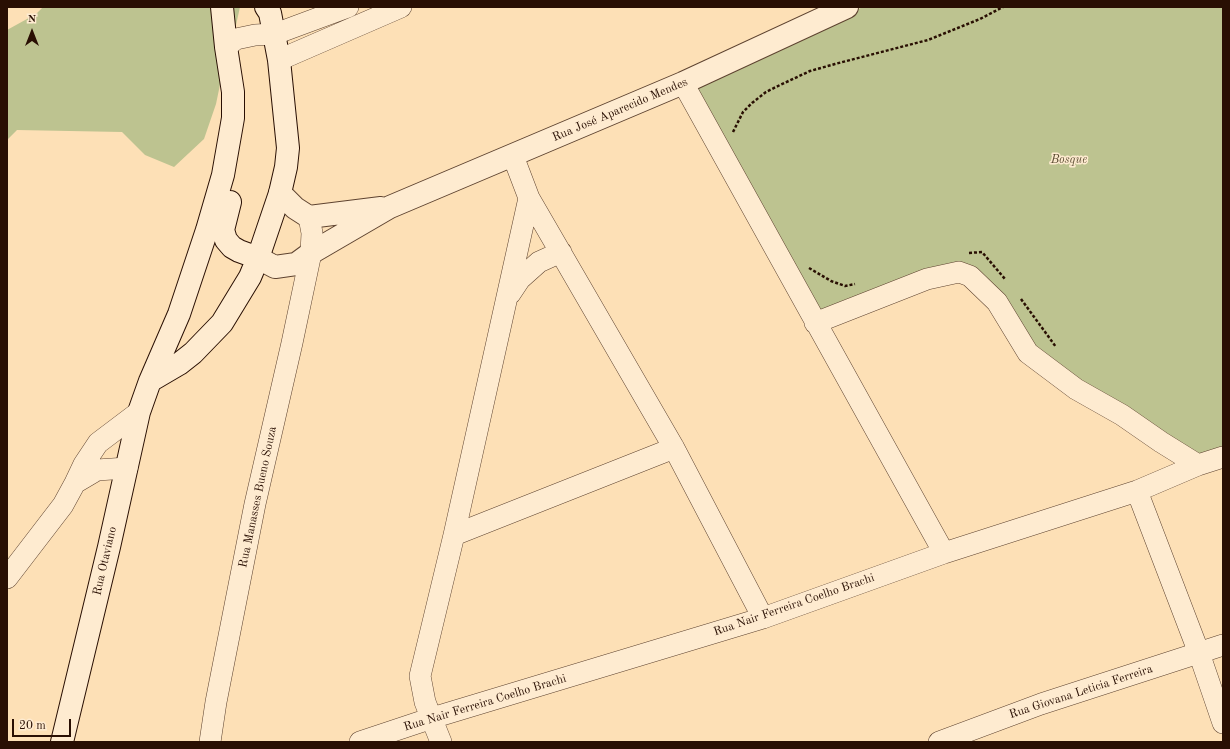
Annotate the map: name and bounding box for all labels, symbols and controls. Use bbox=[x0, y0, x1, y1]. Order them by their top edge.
north arrow bbox=[12, 12, 52, 52]
text: N bbox=[28, 14, 36, 25]
street label: Rua José Aparecido Mendes bbox=[550, 75, 690, 145]
park label: Bosque bbox=[1051, 153, 1087, 167]
street label: Rua Manasses Bueno Souza bbox=[236, 425, 280, 569]
street label: Rua Otaviano bbox=[90, 525, 120, 597]
street label: Rua Nair Ferreira Coelho Brachi bbox=[712, 571, 876, 639]
street label: Rua Giovana Leticia Ferreira bbox=[1007, 662, 1155, 722]
street label: Rua Nair Ferreira Coelho Brachi bbox=[402, 671, 568, 735]
scale bar bbox=[14, 711, 73, 737]
text: 20 m bbox=[19, 720, 46, 732]

